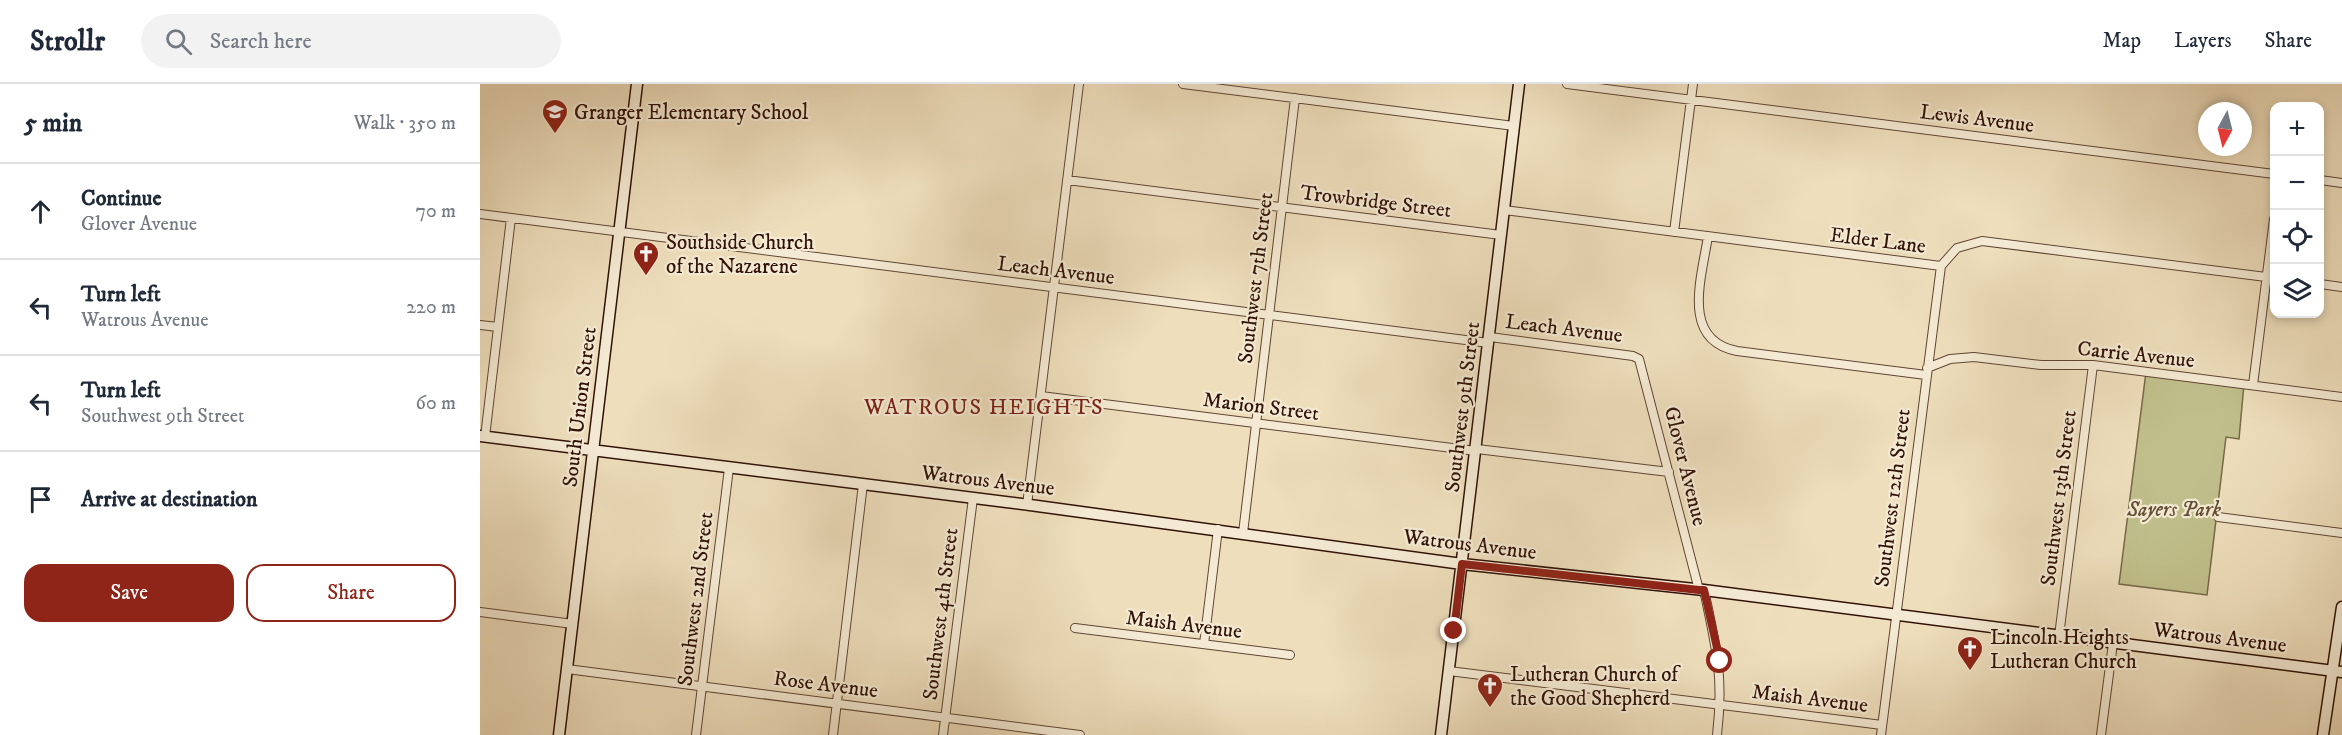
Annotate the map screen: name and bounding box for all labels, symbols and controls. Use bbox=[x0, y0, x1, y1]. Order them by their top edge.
search box bbox=[141, 14, 561, 68]
text: Strollr bbox=[30, 24, 105, 59]
icon: search bbox=[162, 25, 195, 58]
text: Search here bbox=[210, 28, 312, 55]
text: Map bbox=[2102, 28, 2141, 54]
text: Layers bbox=[2174, 28, 2232, 54]
text: Share bbox=[2265, 28, 2312, 54]
school or university icon: Granger Elementary School bbox=[540, 97, 570, 135]
street label: Lewis Avenue bbox=[1918, 99, 2036, 139]
place label: Granger Elementary School bbox=[574, 100, 809, 126]
north arrow bbox=[2198, 102, 2252, 156]
map controls bbox=[2270, 102, 2324, 318]
button: + bbox=[2270, 102, 2324, 156]
text: 5 min bbox=[24, 107, 82, 140]
text: Walk · 350 m bbox=[354, 111, 456, 136]
button: − bbox=[2270, 156, 2324, 210]
street label: Trowbridge Street bbox=[1299, 180, 1453, 224]
text: Continue bbox=[81, 185, 162, 212]
street label: Southwest 7th Street bbox=[1233, 191, 1279, 365]
icon: ahead bbox=[24, 195, 57, 228]
text: 70 m bbox=[415, 199, 456, 224]
button: locate bbox=[2270, 210, 2324, 264]
text: Glover Avenue bbox=[81, 212, 197, 237]
street label: Elder Lane bbox=[1828, 222, 1928, 260]
place label: Southside Church of the Nazarene bbox=[666, 230, 814, 280]
church icon: Southside Church of the Nazarene bbox=[631, 239, 661, 277]
street label: Leach Avenue bbox=[996, 251, 1116, 291]
button: layers bbox=[2270, 264, 2324, 318]
text: Turn left bbox=[81, 281, 161, 308]
icon: left bbox=[24, 291, 57, 324]
text: 220 m bbox=[406, 295, 456, 320]
text: Watrous Avenue bbox=[81, 308, 209, 333]
street label: Leach Avenue bbox=[1504, 309, 1624, 349]
street label: Southwest 9th Street bbox=[1440, 320, 1486, 494]
street label: South Union Street bbox=[557, 325, 603, 489]
street label: Carrie Avenue bbox=[2076, 336, 2196, 374]
text: Turn left bbox=[81, 377, 161, 404]
icon: left bbox=[24, 387, 57, 420]
street label: Marion Street bbox=[1201, 387, 1321, 427]
text: 60 m bbox=[416, 391, 456, 416]
district label: WATROUS HEIGHTS bbox=[863, 394, 1104, 421]
text: Southwest 9th Street bbox=[81, 404, 245, 429]
street label: Glover Avenue bbox=[1658, 404, 1712, 529]
street label: Southwest 12th Street bbox=[1869, 407, 1917, 589]
street label: Southwest 13th Street bbox=[2035, 409, 2083, 587]
street label: Watrous Avenue bbox=[919, 460, 1056, 502]
icon: arrive bbox=[24, 483, 57, 516]
text: Arrive at destination bbox=[81, 486, 258, 513]
park label: Sayers Park bbox=[2126, 497, 2221, 523]
street label: Southwest 2nd Street bbox=[672, 510, 720, 688]
street label: Watrous Avenue bbox=[1401, 524, 1538, 566]
street label: Southwest 4th Street bbox=[918, 526, 964, 702]
button: Save bbox=[24, 564, 234, 622]
button: Share bbox=[246, 564, 456, 622]
street label: Maish Avenue bbox=[1124, 605, 1244, 645]
route end bbox=[1440, 617, 1466, 643]
street label: Watrous Avenue bbox=[2151, 617, 2288, 659]
place label: Lincoln Heights Lutheran Church bbox=[1990, 625, 2137, 675]
church icon: Lincoln Heights Lutheran Church bbox=[1955, 634, 1985, 672]
route start bbox=[1706, 647, 1732, 673]
place label: Lutheran Church of the Good Shepherd bbox=[1510, 662, 1681, 712]
street label: Rose Avenue bbox=[772, 666, 880, 704]
church icon: Lutheran Church of the Good Shepherd bbox=[1475, 671, 1505, 709]
street label: Maish Avenue bbox=[1750, 679, 1870, 719]

